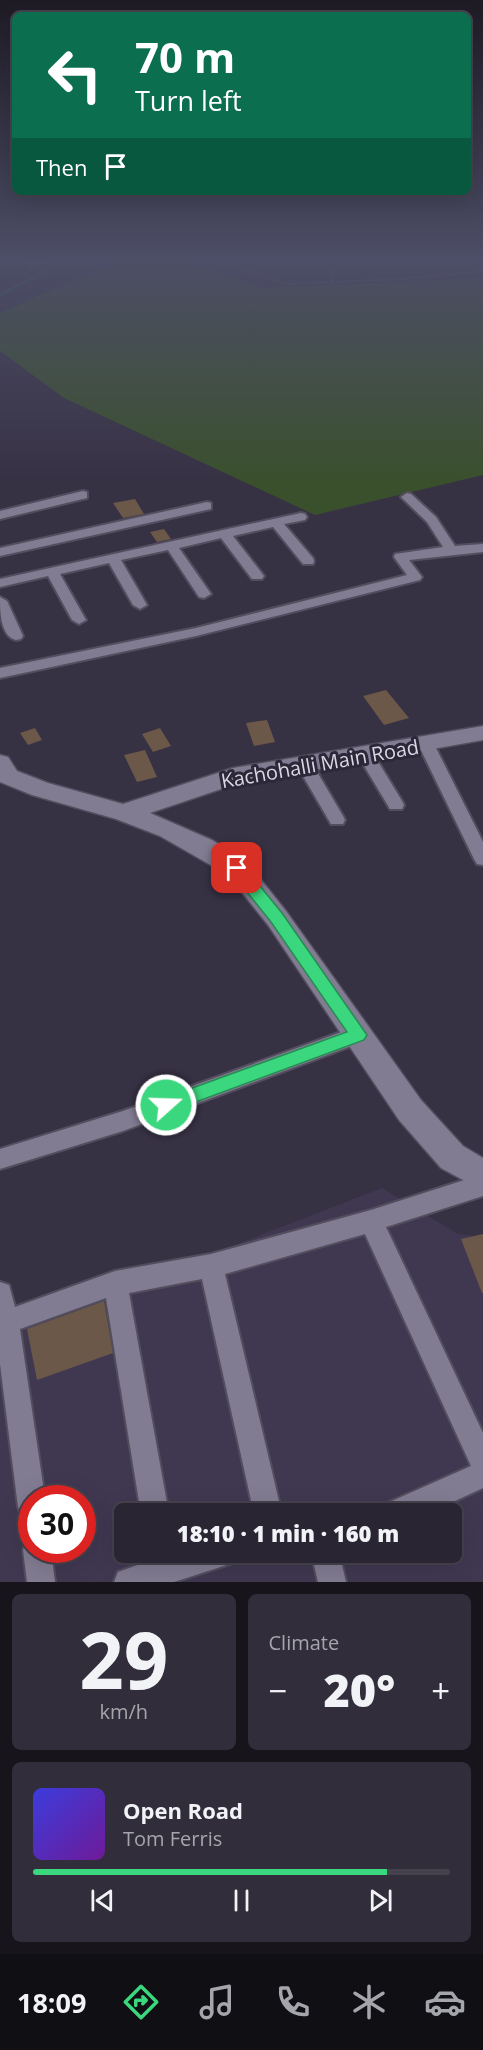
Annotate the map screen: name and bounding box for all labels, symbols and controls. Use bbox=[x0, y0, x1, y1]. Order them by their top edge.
text: 70 m bbox=[135, 28, 235, 85]
icon: left bbox=[36, 36, 114, 114]
text: Turn left bbox=[135, 82, 242, 119]
icon: arrive bbox=[99, 150, 132, 183]
text: Then bbox=[36, 152, 87, 182]
street label: Kachohalli Main Road bbox=[219, 733, 421, 794]
pin bbox=[211, 842, 262, 893]
icon: arrive bbox=[220, 851, 253, 884]
position arrow bbox=[134, 1073, 198, 1137]
speed limit sign: 30 bbox=[18, 1485, 96, 1563]
text: 18:10 · 1 min · 160 m bbox=[177, 1518, 399, 1548]
text: 29 bbox=[79, 1606, 168, 1712]
text: Climate bbox=[269, 1629, 339, 1656]
text: 20° bbox=[323, 1659, 395, 1720]
text: − bbox=[269, 1668, 287, 1713]
text: + bbox=[431, 1668, 450, 1713]
text: km/h bbox=[99, 1698, 148, 1725]
text: Open Road bbox=[123, 1795, 243, 1825]
text: Tom Ferris bbox=[123, 1825, 222, 1852]
icon: previous bbox=[86, 1884, 119, 1917]
icon: pause bbox=[225, 1884, 258, 1917]
icon: next bbox=[364, 1884, 397, 1917]
icon: directions bbox=[120, 1981, 162, 2023]
icon: music bbox=[196, 1981, 238, 2023]
icon: phone bbox=[272, 1981, 314, 2023]
icon: climate bbox=[348, 1981, 390, 2023]
icon: car bbox=[424, 1981, 466, 2023]
text: 18:09 bbox=[17, 1984, 86, 2021]

